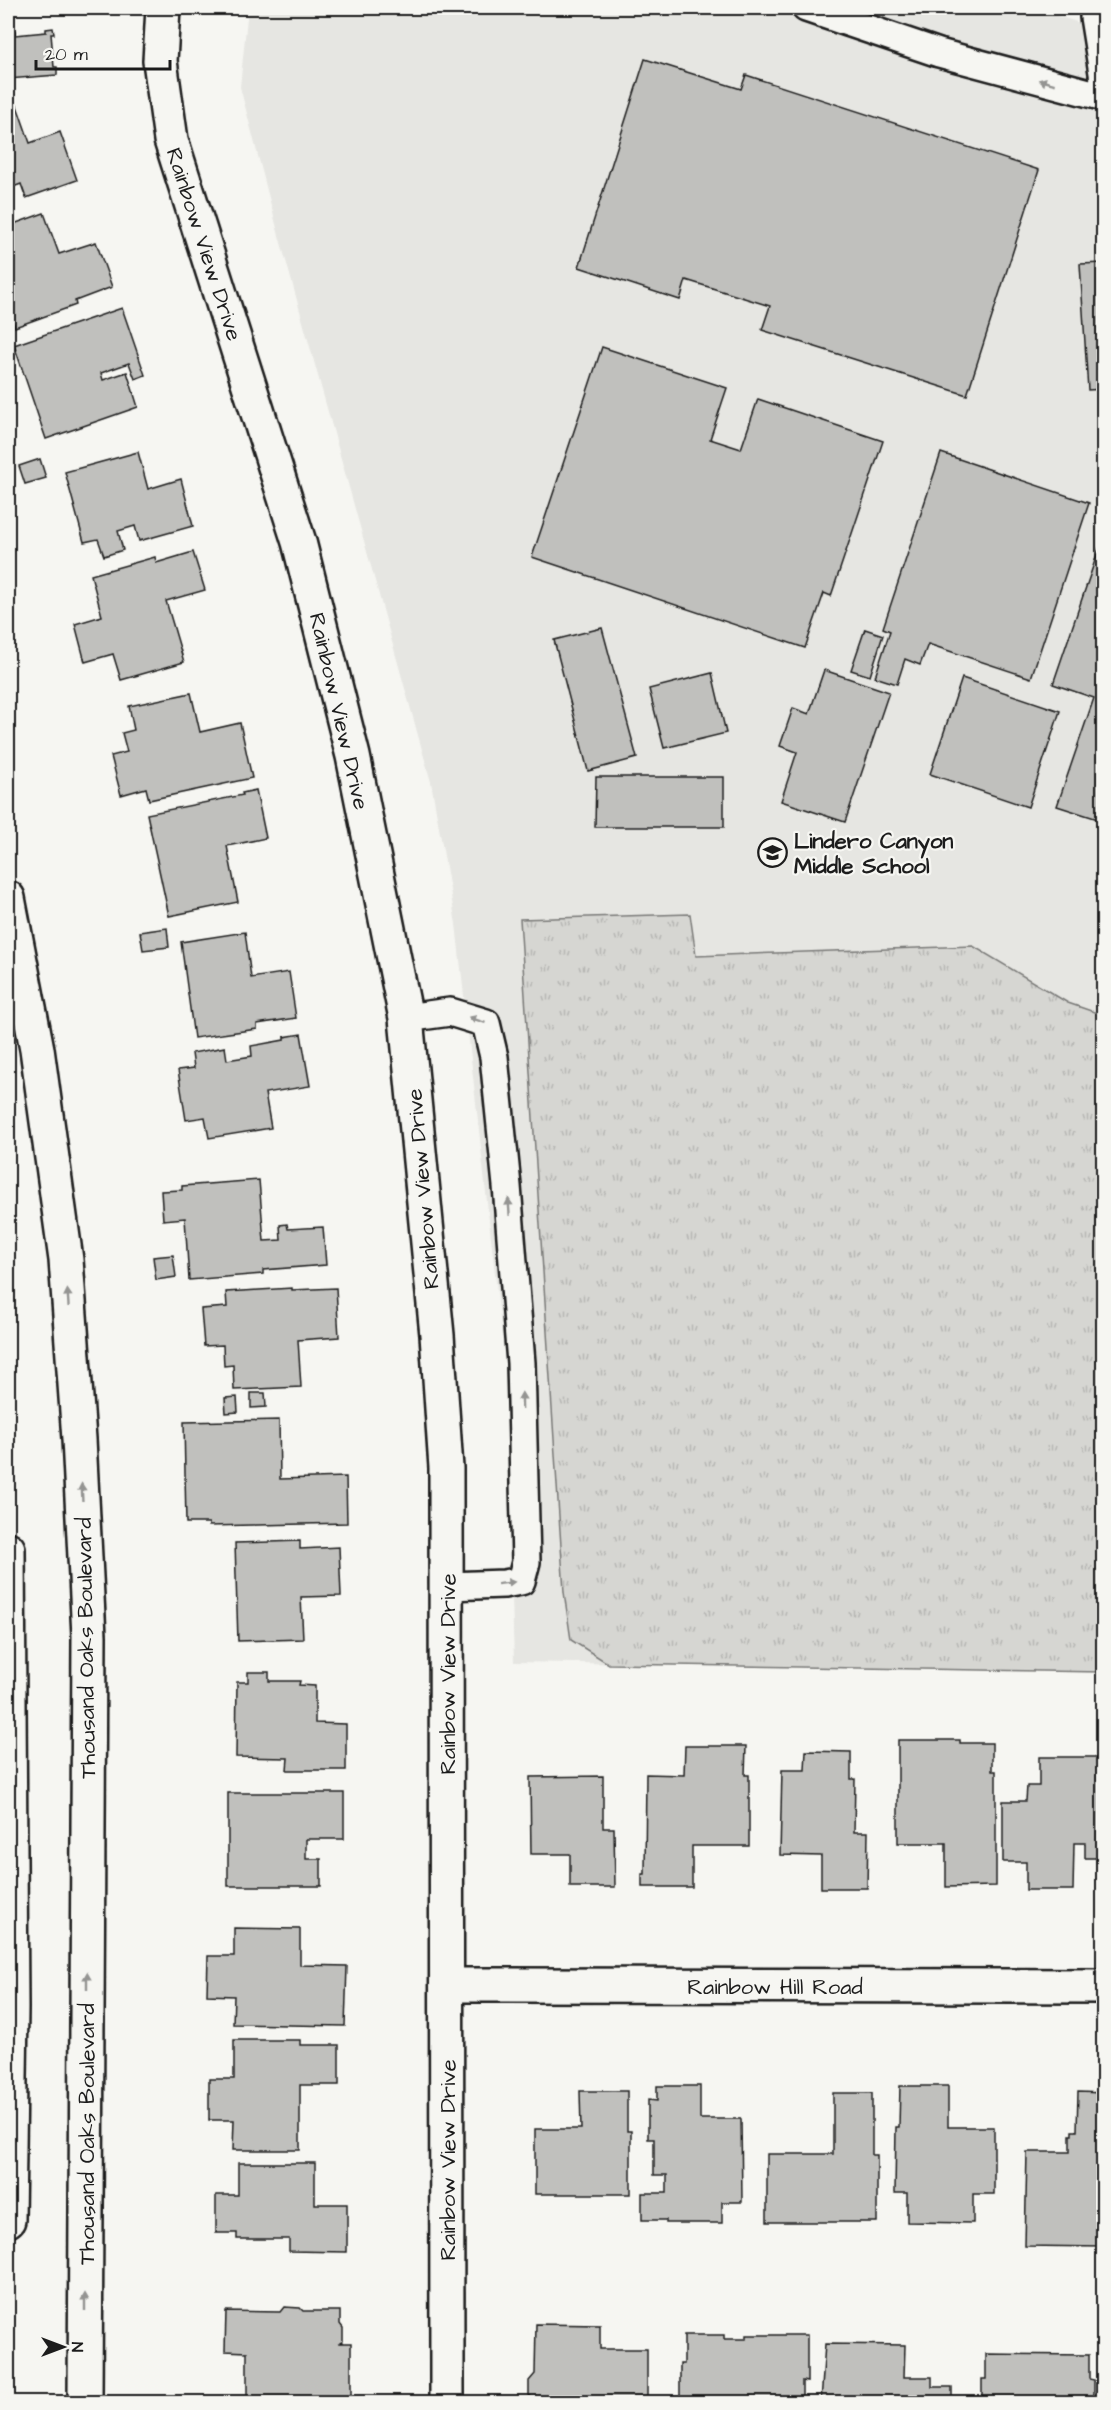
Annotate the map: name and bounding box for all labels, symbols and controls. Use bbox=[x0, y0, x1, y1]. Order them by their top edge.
scale bar bbox=[36, 33, 170, 71]
text: 20 m bbox=[45, 42, 88, 67]
one-way arrow bbox=[1038, 77, 1056, 86]
street label: Rainbow View Drive bbox=[158, 144, 249, 345]
street label: Rainbow View Drive bbox=[301, 610, 376, 813]
place label: Lindero Canyon Middle School bbox=[794, 826, 953, 882]
school or university icon: Lindero Canyon Middle School bbox=[757, 837, 789, 869]
one-way arrow bbox=[467, 1015, 485, 1025]
street label: Rainbow View Drive bbox=[399, 1087, 448, 1290]
one-way arrow bbox=[504, 1197, 513, 1216]
one-way arrow bbox=[64, 1288, 73, 1307]
one-way arrow bbox=[517, 1392, 526, 1411]
one-way arrow bbox=[77, 1483, 86, 1502]
street label: Thousand Oaks Boulevard bbox=[69, 1517, 104, 1779]
street label: Rainbow View Drive bbox=[433, 1573, 464, 1775]
one-way arrow bbox=[497, 1578, 516, 1587]
one-way arrow bbox=[82, 1972, 92, 1991]
street label: Rainbow Hill Road bbox=[687, 1972, 863, 2003]
street label: Thousand Oaks Boulevard bbox=[72, 2003, 103, 2265]
street label: Rainbow View Drive bbox=[433, 2059, 464, 2261]
one-way arrow bbox=[80, 2293, 90, 2312]
north arrow bbox=[33, 2317, 93, 2377]
text: N bbox=[66, 2342, 88, 2352]

